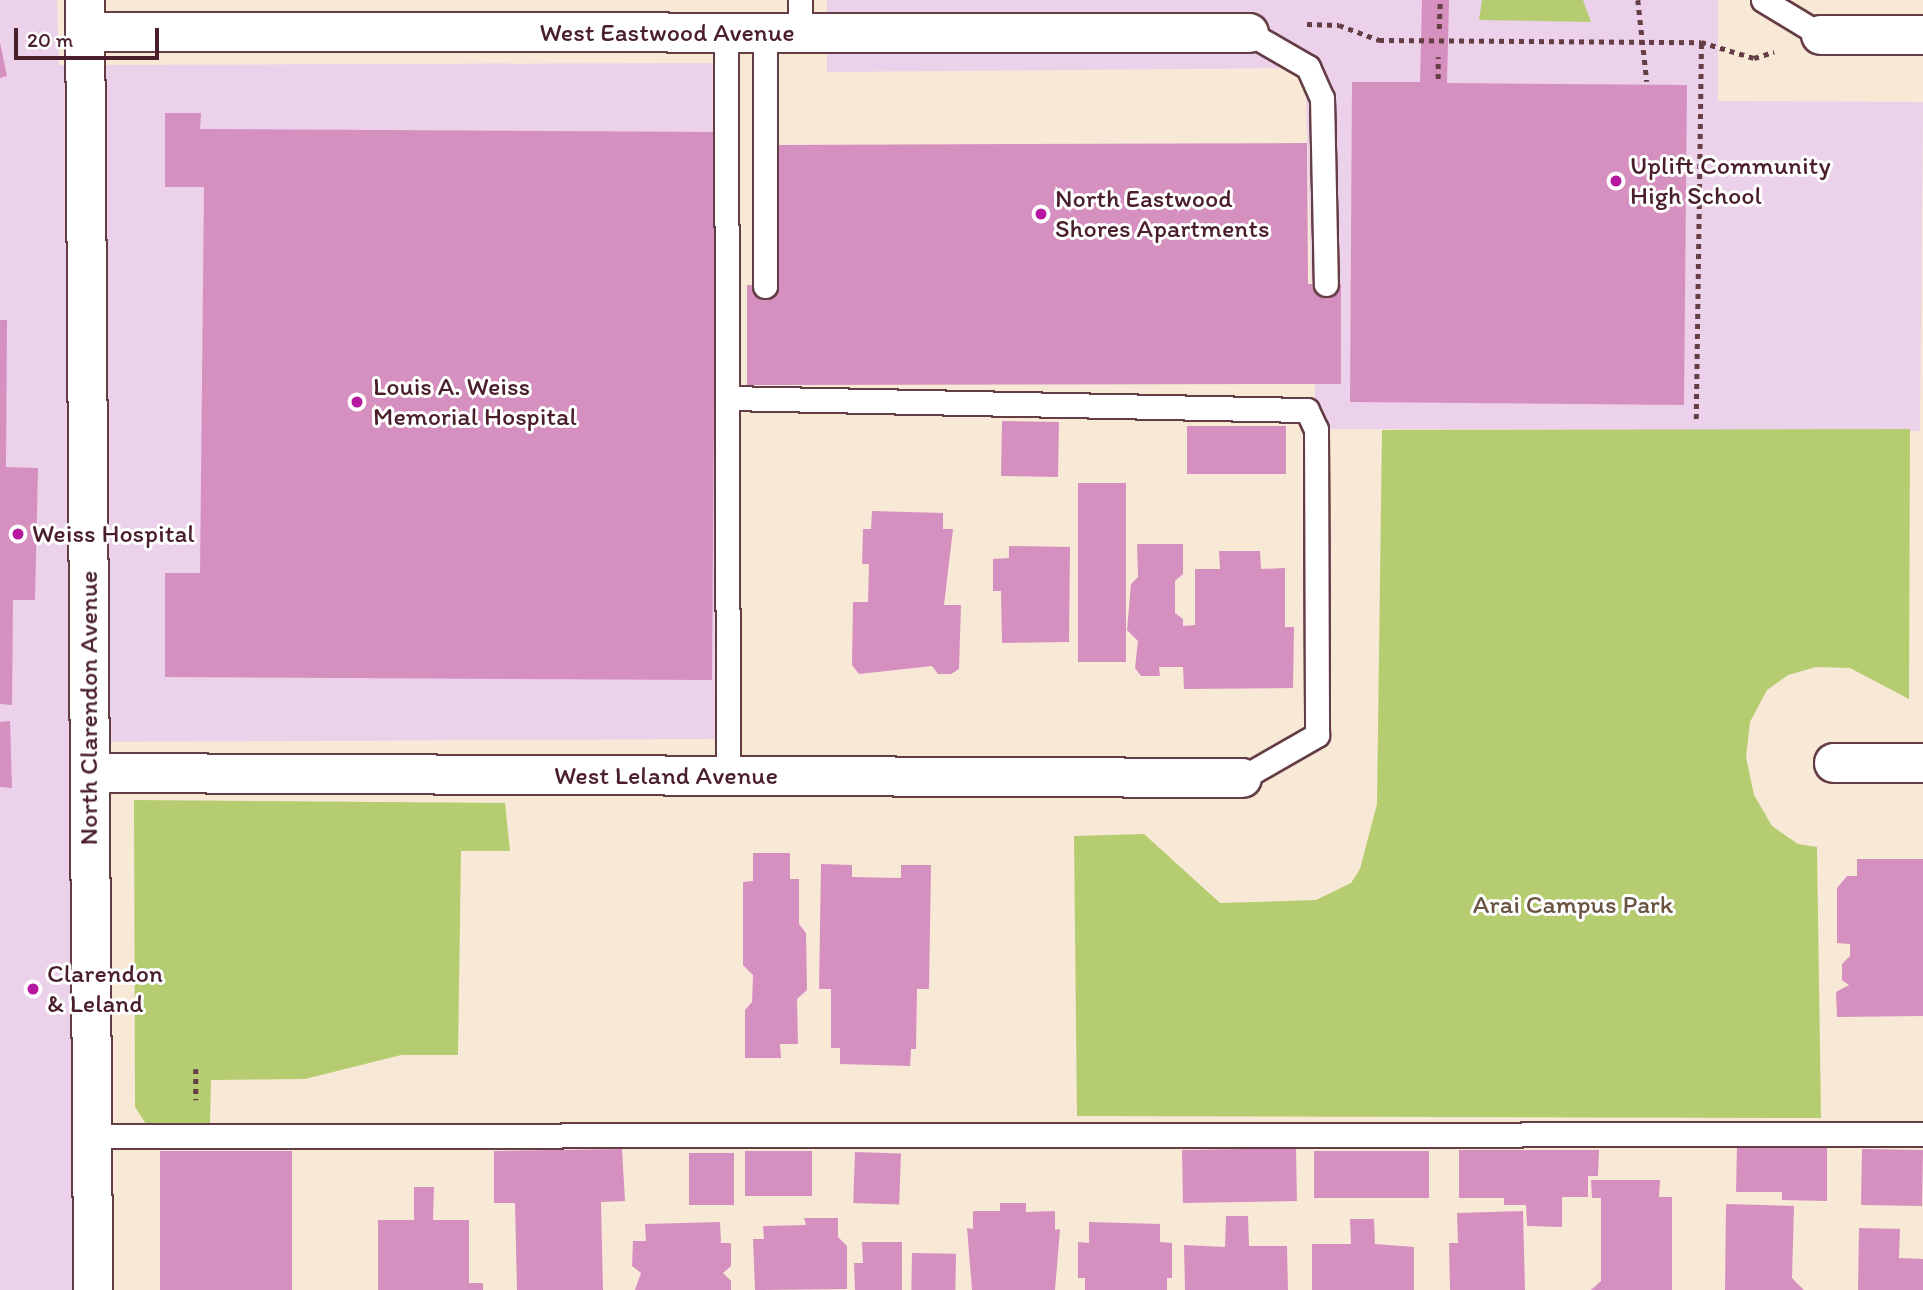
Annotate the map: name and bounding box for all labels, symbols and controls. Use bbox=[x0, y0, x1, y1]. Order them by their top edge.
scale bar bbox=[18, 14, 163, 58]
street label: West Eastwood Avenue bbox=[539, 17, 795, 49]
text: 20 m bbox=[27, 27, 73, 52]
place label: Uplift Community High School bbox=[1630, 150, 1830, 212]
marker: Uplift Community High School bbox=[1608, 173, 1624, 189]
place label: North Eastwood Shores Apartments bbox=[1055, 183, 1270, 244]
marker: North Eastwood Shores Apartments bbox=[1033, 206, 1049, 222]
place label: Louis A. Weiss Memorial Hospital bbox=[373, 371, 577, 432]
marker: Louis A. Weiss Memorial Hospital bbox=[347, 392, 367, 412]
place label: Weiss Hospital bbox=[32, 518, 194, 550]
marker: Weiss Hospital bbox=[10, 526, 26, 542]
street label: North Clarendon Avenue bbox=[73, 571, 105, 845]
street label: West Leland Avenue bbox=[555, 760, 777, 792]
park label: Arai Campus Park bbox=[1473, 889, 1673, 921]
place label: Clarendon & Leland bbox=[47, 958, 163, 1020]
marker: Clarendon & Leland bbox=[25, 981, 41, 997]

